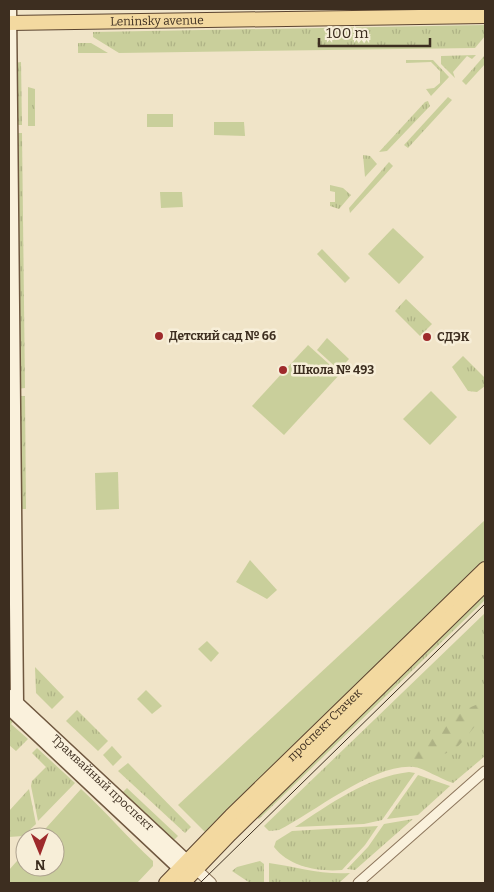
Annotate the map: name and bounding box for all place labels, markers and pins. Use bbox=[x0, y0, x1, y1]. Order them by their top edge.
place label: Детский сад № 66 bbox=[169, 329, 276, 343]
marker: Детский сад № 66 bbox=[153, 330, 165, 342]
place label: СДЭК bbox=[437, 330, 470, 344]
marker: СДЭК bbox=[421, 331, 433, 343]
place label: Школа № 493 bbox=[293, 363, 374, 377]
marker: Школа № 493 bbox=[277, 364, 289, 376]

